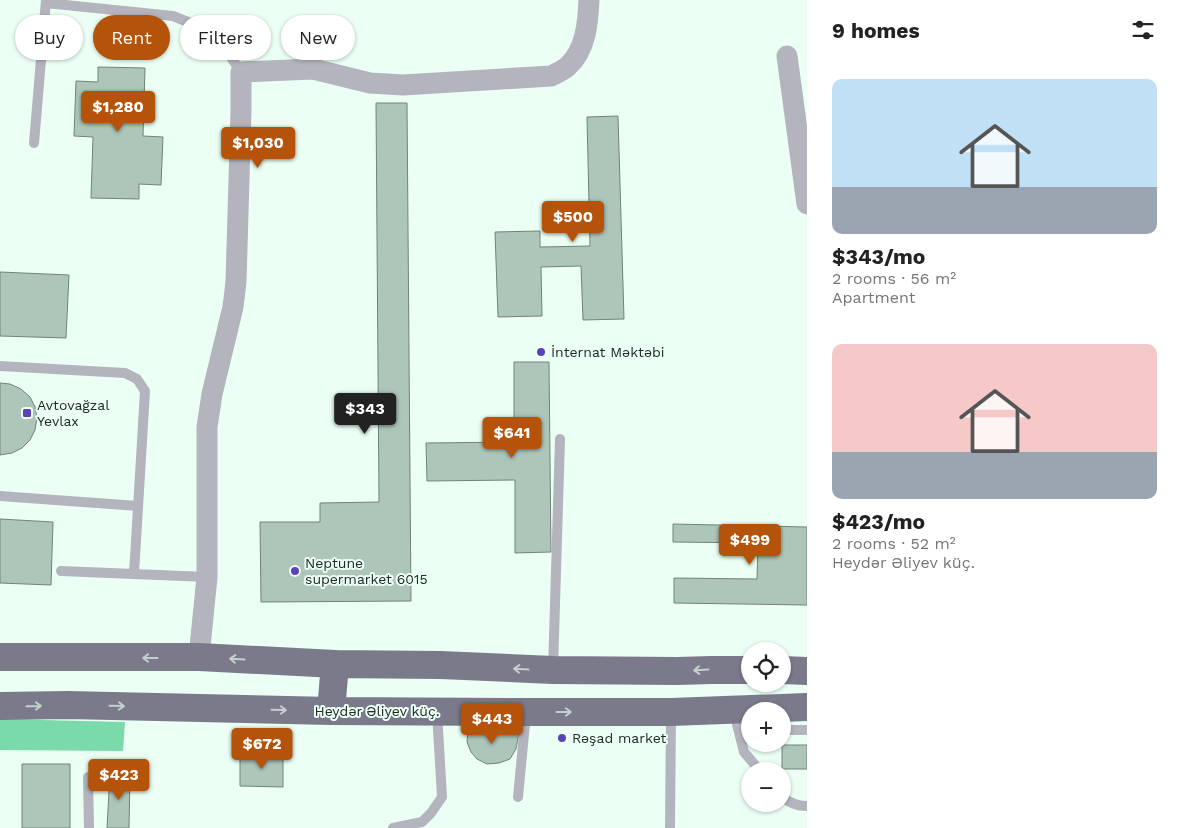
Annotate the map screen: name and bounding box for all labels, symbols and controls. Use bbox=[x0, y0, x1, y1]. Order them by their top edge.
chip: Buy bbox=[15, 15, 83, 60]
chip: Rent bbox=[93, 15, 170, 60]
chip: Filters bbox=[180, 15, 271, 60]
chip: New bbox=[281, 15, 355, 60]
icon: filters bbox=[1129, 16, 1157, 44]
text: 9 homes bbox=[832, 18, 920, 43]
pin: $1,280 bbox=[77, 90, 159, 133]
text: $1,280 bbox=[92, 97, 144, 116]
icon: home bbox=[950, 111, 1040, 201]
pin: $1,030 bbox=[217, 126, 299, 169]
text: $1,030 bbox=[232, 133, 284, 152]
pin: $500 bbox=[543, 200, 603, 243]
text: $500 bbox=[553, 207, 593, 226]
text: $343/mo bbox=[832, 244, 925, 269]
text: 2 rooms · 56 m² bbox=[832, 269, 956, 288]
text: Apartment bbox=[832, 288, 915, 307]
place label: İnternat Məktəbi bbox=[551, 344, 665, 360]
marker: İnternat Məktəbi bbox=[535, 346, 547, 358]
icon: home bbox=[950, 376, 1040, 466]
pin: $343 bbox=[335, 392, 395, 435]
place label: Avtovağzal Yevlax bbox=[37, 397, 110, 429]
text: $343 bbox=[345, 399, 385, 418]
marker: Avtovağzal Yevlax bbox=[21, 407, 33, 419]
pin: $641 bbox=[482, 416, 542, 459]
text: $641 bbox=[494, 423, 530, 442]
text: $423/mo bbox=[832, 509, 925, 534]
pin: $499 bbox=[720, 524, 780, 566]
text: $499 bbox=[730, 530, 770, 549]
text: 2 rooms · 52 m² bbox=[832, 534, 956, 553]
text: Heydər Əliyev küç. bbox=[832, 553, 975, 572]
place label: Neptune supermarket 6015 bbox=[305, 555, 428, 587]
marker: Neptune supermarket 6015 bbox=[289, 565, 301, 577]
map controls bbox=[741, 642, 791, 812]
button: locate bbox=[741, 642, 791, 692]
one-way arrow bbox=[142, 653, 158, 662]
one-way arrow bbox=[229, 655, 245, 664]
one-way arrow bbox=[514, 664, 530, 673]
one-way arrow bbox=[694, 666, 710, 675]
one-way arrow bbox=[26, 701, 42, 711]
one-way arrow bbox=[108, 701, 124, 711]
pin: $443 bbox=[462, 702, 522, 745]
button: + bbox=[741, 702, 791, 752]
street label: Heydər Əliyev küç. bbox=[314, 703, 440, 719]
one-way arrow bbox=[270, 705, 287, 715]
one-way arrow bbox=[556, 707, 572, 717]
text: $443 bbox=[472, 709, 512, 728]
pin: $672 bbox=[232, 728, 292, 770]
place label: Rəşad market bbox=[572, 730, 667, 746]
marker: Rəşad market bbox=[556, 732, 568, 744]
text: $672 bbox=[242, 734, 282, 753]
pin: $423 bbox=[89, 758, 149, 801]
button: − bbox=[741, 762, 791, 812]
text: $423 bbox=[99, 765, 139, 784]

